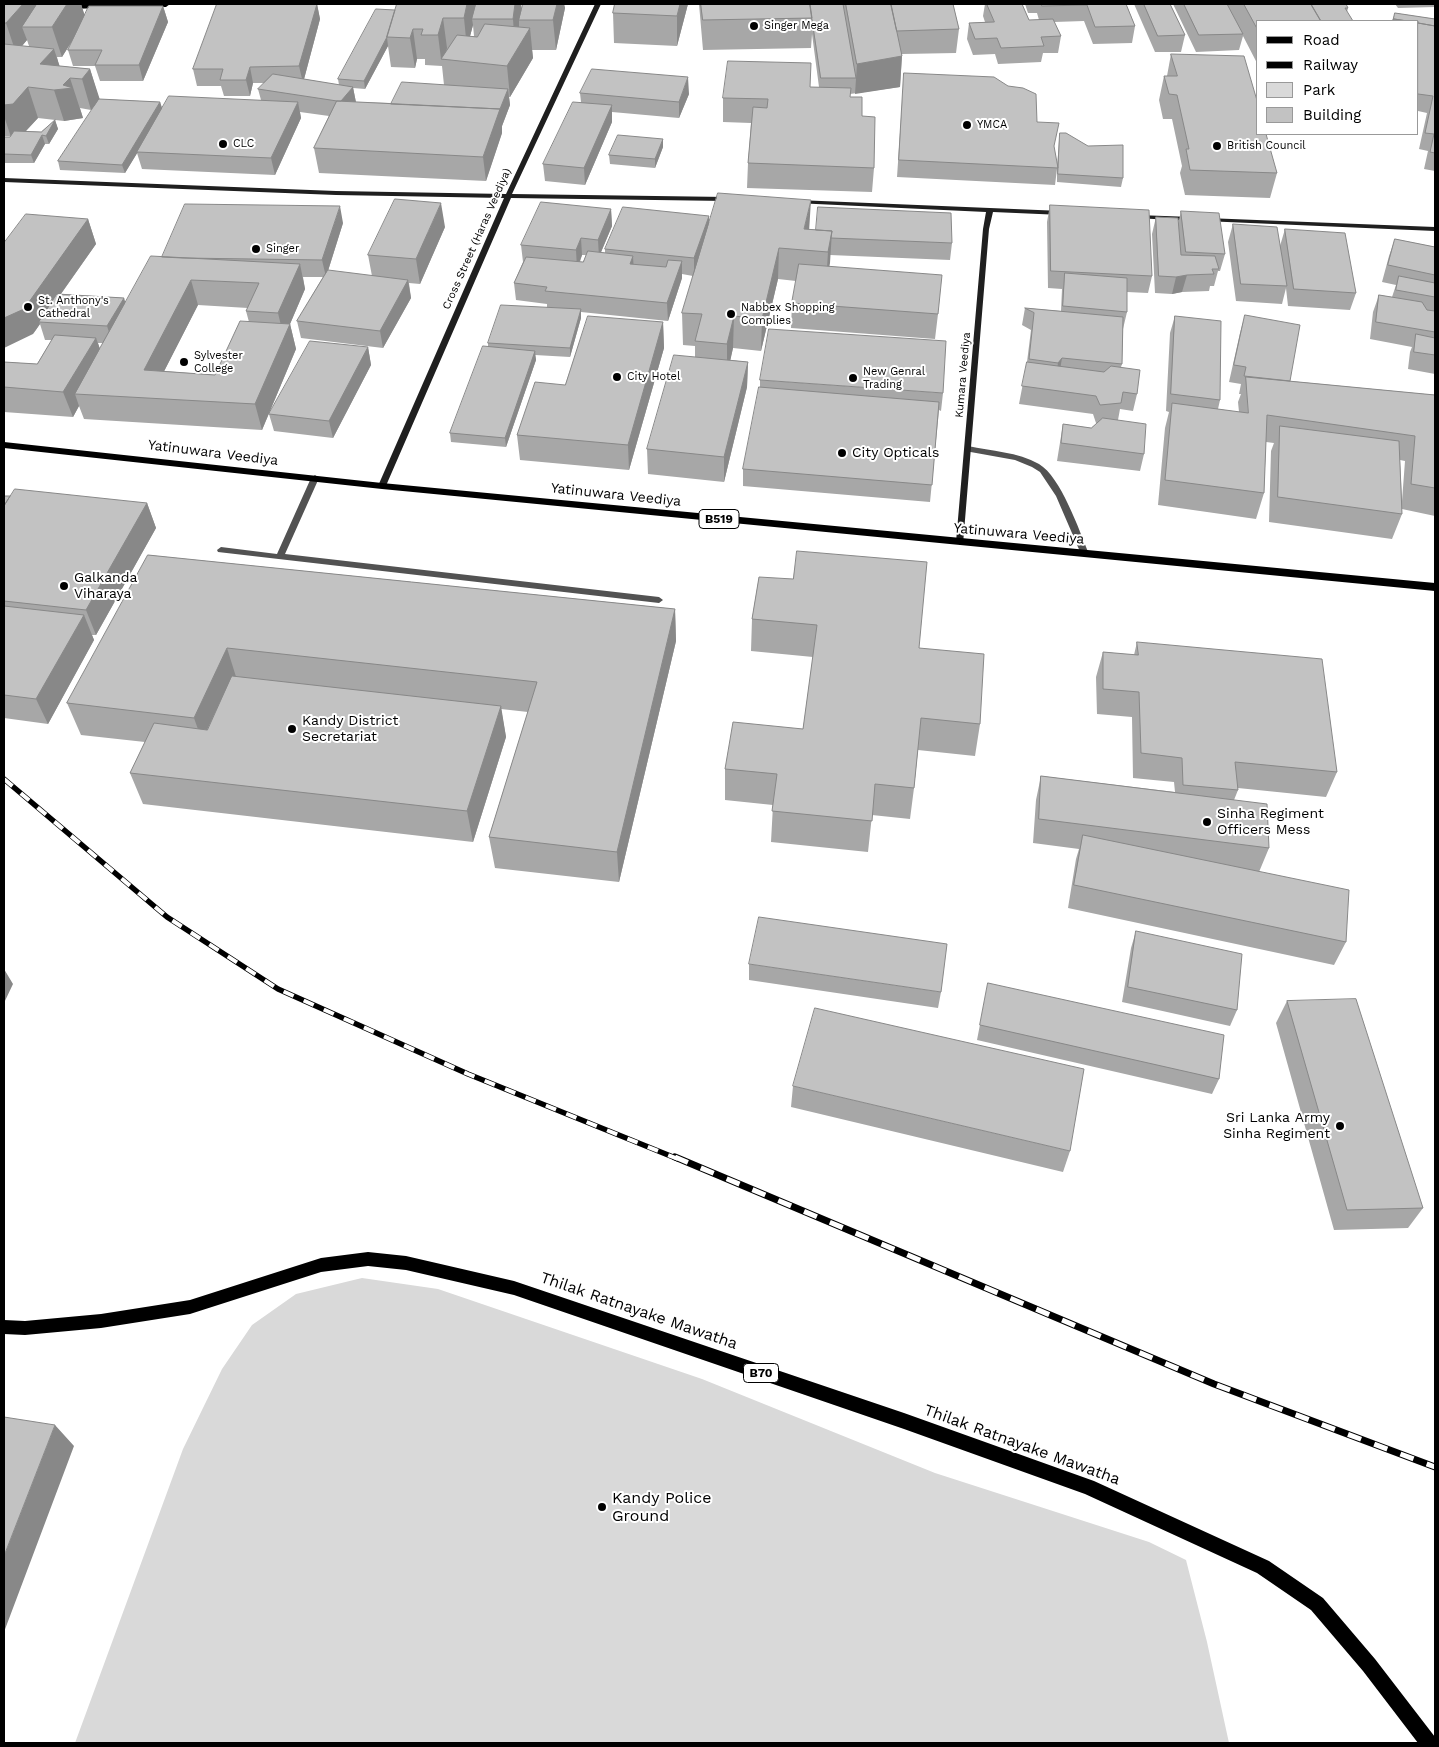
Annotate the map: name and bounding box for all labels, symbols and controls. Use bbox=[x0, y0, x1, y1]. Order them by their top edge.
place label: Singer Mega bbox=[764, 19, 829, 33]
marker: Singer Mega bbox=[748, 20, 760, 32]
legend bbox=[1256, 20, 1419, 135]
text: Road bbox=[1303, 31, 1340, 49]
text: Railway bbox=[1303, 56, 1358, 74]
text: Park bbox=[1303, 81, 1335, 99]
text: Building bbox=[1303, 106, 1361, 124]
place label: YMCA bbox=[977, 118, 1007, 132]
marker: YMCA bbox=[961, 119, 973, 131]
place label: CLC bbox=[233, 137, 254, 151]
marker: CLC bbox=[217, 138, 229, 150]
place label: British Council bbox=[1227, 139, 1306, 153]
marker: British Council bbox=[1211, 140, 1223, 152]
street label: Cross Street (Haras Veediya) bbox=[440, 166, 514, 312]
place label: Singer bbox=[266, 242, 299, 256]
marker: Singer bbox=[250, 243, 262, 255]
place label: St. Anthony's Cathedral bbox=[38, 294, 109, 320]
marker: St. Anthony's Cathedral bbox=[22, 301, 34, 313]
place label: Nabbex Shopping Complies bbox=[741, 301, 835, 327]
marker: Nabbex Shopping Complies bbox=[725, 308, 737, 320]
street label: Kumara Veediya bbox=[953, 332, 973, 418]
place label: Sylvester College bbox=[194, 349, 243, 375]
marker: Sylvester College bbox=[178, 356, 190, 368]
place label: New Genral Trading bbox=[863, 365, 925, 391]
place label: City Hotel bbox=[627, 370, 680, 384]
marker: City Hotel bbox=[611, 371, 623, 383]
marker: New Genral Trading bbox=[847, 372, 859, 384]
street label: Yatinuwara Veediya bbox=[147, 437, 279, 469]
place label: City Opticals bbox=[852, 445, 939, 461]
marker: City Opticals bbox=[836, 447, 848, 459]
street label: Yatinuwara Veediya bbox=[550, 480, 682, 510]
road number: B519 bbox=[699, 509, 739, 528]
street label: Yatinuwara Veediya bbox=[953, 520, 1085, 548]
place label: Galkanda Viharaya bbox=[74, 570, 137, 602]
marker: Galkanda Viharaya bbox=[58, 580, 70, 592]
place label: Kandy District Secretariat bbox=[302, 713, 398, 746]
marker: Kandy District Secretariat bbox=[286, 723, 298, 735]
place label: Sinha Regiment Officers Mess bbox=[1217, 806, 1324, 839]
marker: Sinha Regiment Officers Mess bbox=[1201, 816, 1213, 828]
place label: Sri Lanka Army Sinha Regiment bbox=[1223, 1110, 1330, 1142]
marker: Sri Lanka Army Sinha Regiment bbox=[1334, 1120, 1346, 1132]
street label: Thilak Ratnayake Mawatha bbox=[538, 1268, 740, 1354]
road number: B70 bbox=[744, 1364, 778, 1382]
street label: Thilak Ratnayake Mawatha bbox=[921, 1401, 1123, 1489]
place label: Kandy Police Ground bbox=[612, 1488, 712, 1526]
marker: Kandy Police Ground bbox=[596, 1501, 608, 1513]

